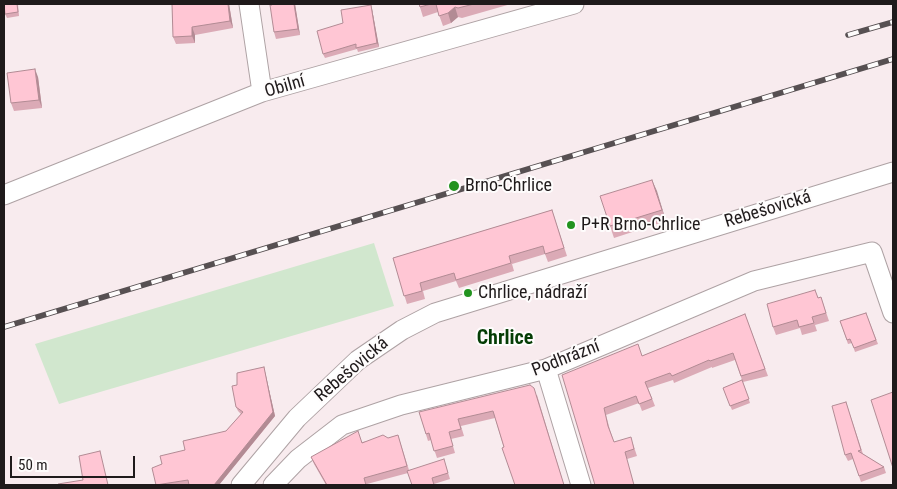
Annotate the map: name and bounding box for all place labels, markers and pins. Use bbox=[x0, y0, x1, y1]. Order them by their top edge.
place label: Brno-Chrlice bbox=[465, 175, 552, 197]
marker: Brno-Chrlice bbox=[447, 179, 461, 193]
place label: P+R Brno-Chrlice bbox=[581, 214, 701, 236]
marker: P+R Brno-Chrlice bbox=[565, 219, 577, 231]
place label: Chrlice, nádraží bbox=[478, 282, 587, 304]
marker: Chrlice, nádraží bbox=[462, 287, 474, 299]

